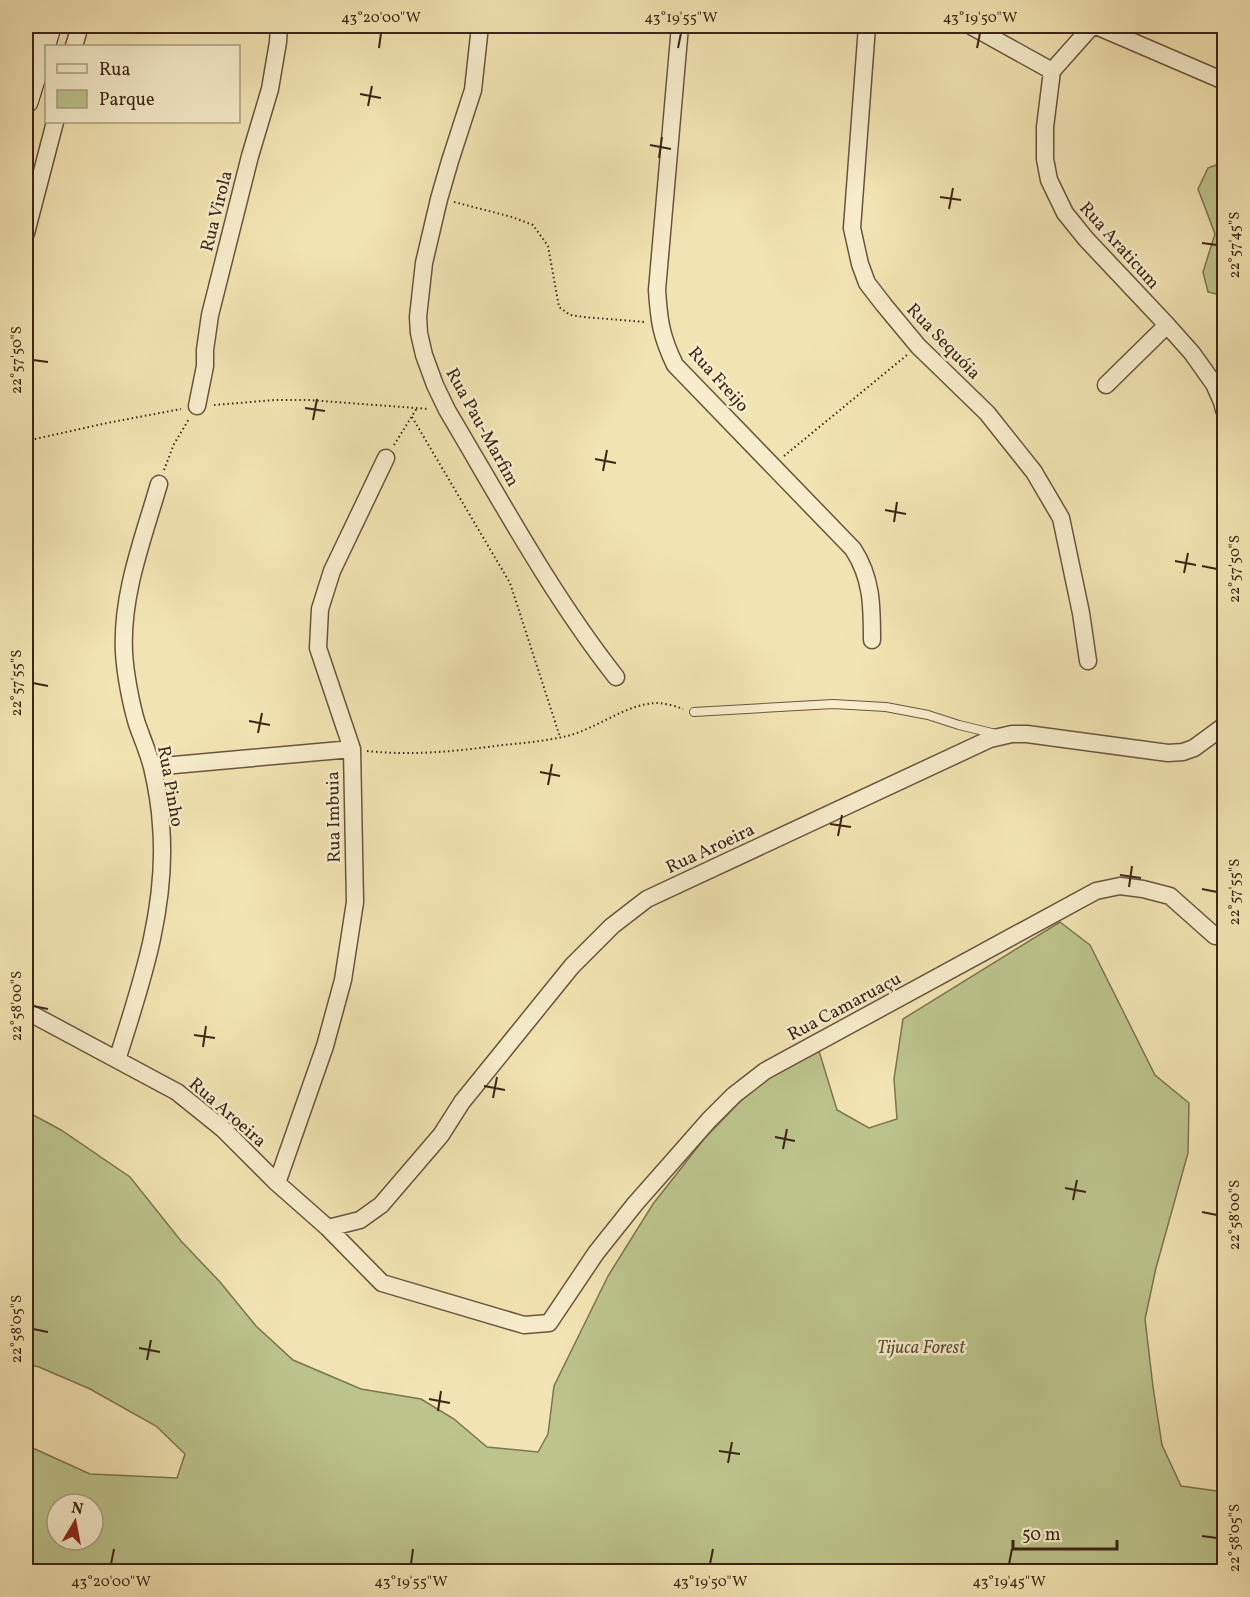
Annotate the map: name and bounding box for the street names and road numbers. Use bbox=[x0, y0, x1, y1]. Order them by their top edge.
street label: Rua Virola bbox=[195, 168, 240, 254]
street label: Rua Araticum bbox=[1073, 197, 1165, 295]
street label: Rua Sequóia bbox=[900, 298, 986, 386]
street label: Rua Freijo bbox=[682, 342, 754, 418]
street label: Rua Pau-Marfim bbox=[439, 364, 525, 492]
street label: Rua Pinho bbox=[150, 744, 189, 829]
street label: Rua Imbuia bbox=[321, 771, 348, 863]
street label: Rua Aroeira bbox=[662, 818, 759, 881]
street label: Rua Camaruaçu bbox=[783, 967, 906, 1048]
street label: Rua Aroeira bbox=[183, 1072, 271, 1154]

